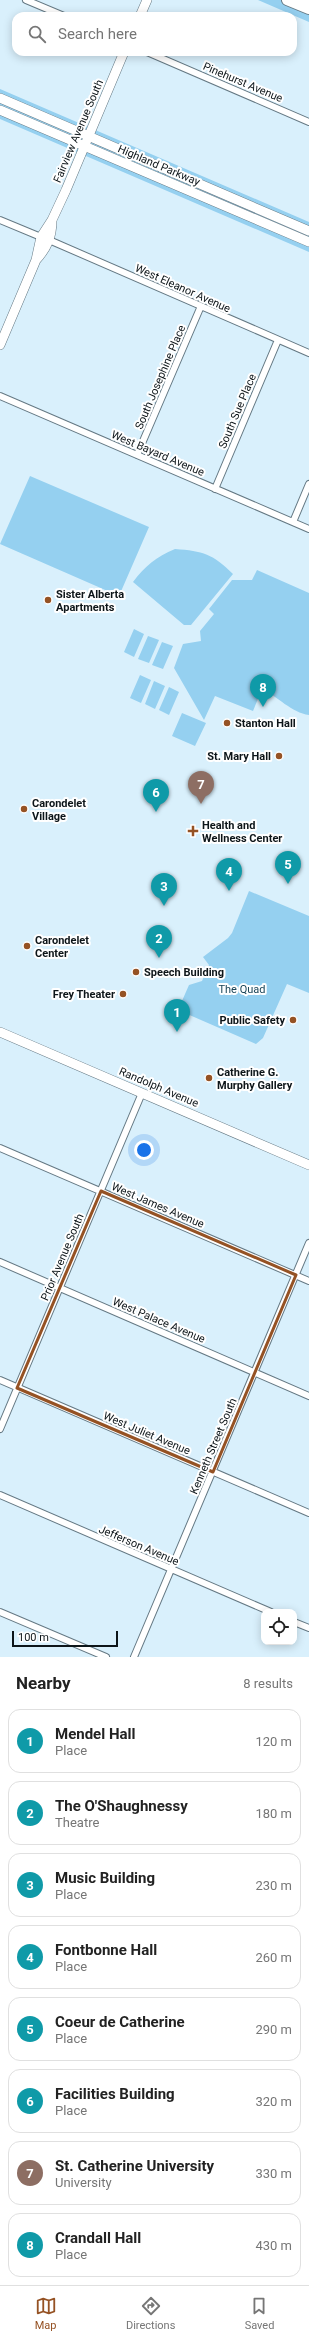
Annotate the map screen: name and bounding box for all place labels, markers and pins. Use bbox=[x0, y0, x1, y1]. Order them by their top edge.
place label: Sister Alberta Apartments bbox=[56, 588, 124, 614]
marker: Sister Alberta Apartments bbox=[43, 595, 53, 605]
pin: 8 bbox=[250, 674, 276, 707]
place label: Stanton Hall bbox=[235, 717, 296, 730]
marker: Stanton Hall bbox=[222, 718, 232, 728]
place label: St. Mary Hall bbox=[207, 750, 271, 763]
marker: St. Mary Hall bbox=[274, 751, 284, 761]
pin: 7 bbox=[188, 771, 214, 804]
pin: 6 bbox=[143, 779, 169, 812]
place label: Carondelet Village bbox=[32, 797, 86, 823]
marker: Carondelet Village bbox=[19, 804, 29, 814]
place label: Health and Wellness Center bbox=[202, 819, 282, 845]
marker: Health and Wellness Center bbox=[187, 825, 199, 837]
pin: 5 bbox=[275, 851, 301, 884]
pin: 4 bbox=[216, 858, 242, 891]
pin: 3 bbox=[151, 873, 177, 906]
pin: 2 bbox=[146, 925, 172, 958]
place label: Carondelet Center bbox=[35, 934, 89, 960]
marker: Carondelet Center bbox=[22, 941, 32, 951]
place label: Speech Building bbox=[144, 966, 224, 979]
marker: Speech Building bbox=[131, 967, 141, 977]
place label: Frey Theater bbox=[53, 988, 115, 1001]
marker: Frey Theater bbox=[118, 989, 128, 999]
pin: 1 bbox=[164, 999, 190, 1032]
place label: Public Safety bbox=[220, 1014, 285, 1027]
marker: Public Safety bbox=[288, 1015, 298, 1025]
place label: Catherine G. Murphy Gallery bbox=[217, 1066, 293, 1092]
marker: Catherine G. Murphy Gallery bbox=[204, 1073, 214, 1083]

